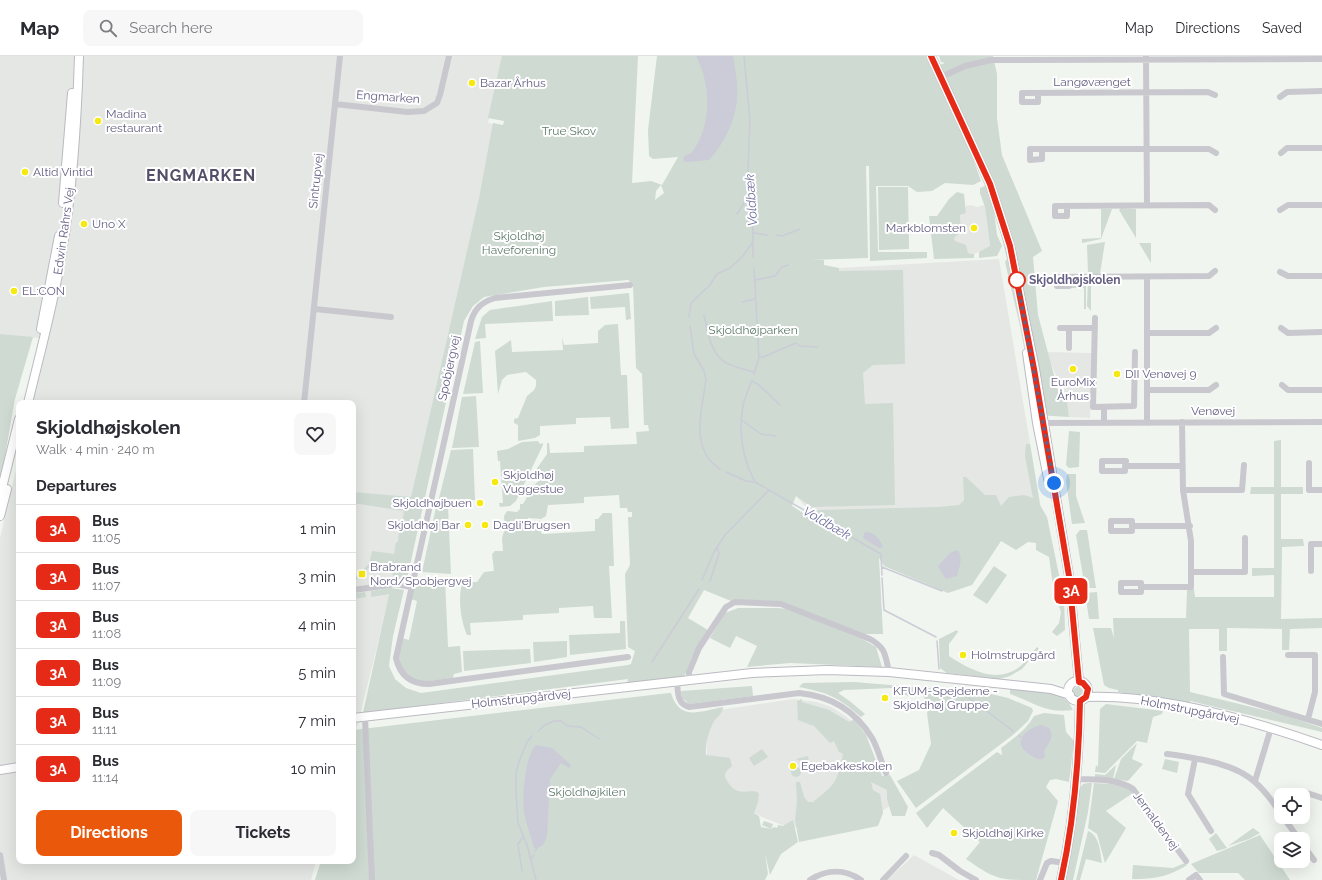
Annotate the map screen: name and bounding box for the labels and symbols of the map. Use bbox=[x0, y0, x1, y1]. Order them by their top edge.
street label: Langøvænget bbox=[1053, 75, 1131, 89]
place label: Bazar Århus bbox=[480, 76, 546, 90]
marker: Bazar Århus bbox=[467, 78, 477, 88]
street label: Engmarken bbox=[356, 88, 420, 106]
place label: Madina restaurant bbox=[106, 107, 162, 135]
marker: Madina restaurant bbox=[93, 116, 103, 126]
park label: True Skov bbox=[542, 124, 597, 138]
street label: Sintrupvej bbox=[306, 153, 326, 209]
place label: Altid Vintid bbox=[33, 165, 93, 179]
district label: ENGMARKEN bbox=[146, 166, 256, 185]
marker: Altid Vintid bbox=[20, 167, 30, 177]
water label: Voldbæk bbox=[742, 173, 760, 227]
street label: Edwin Rahrs Vej bbox=[51, 186, 77, 276]
place label: Uno X bbox=[92, 217, 126, 231]
marker: Uno X bbox=[79, 219, 89, 229]
place label: Markblomsten bbox=[886, 221, 966, 235]
marker: Markblomsten bbox=[969, 223, 979, 233]
park label: Skjoldhøj Haveforening bbox=[482, 229, 556, 257]
marker: Skjoldhøjskolen bbox=[1008, 271, 1026, 289]
place label: Skjoldhøjskolen bbox=[1029, 273, 1120, 287]
place label: EL:CON bbox=[22, 284, 65, 298]
marker: EL:CON bbox=[9, 286, 19, 296]
park label: Skjoldhøjparken bbox=[708, 323, 798, 337]
street label: Spobjergvej bbox=[435, 334, 463, 402]
marker: EuroMix Århus bbox=[1068, 364, 1078, 374]
place label: DII Venøvej 9 bbox=[1125, 367, 1197, 381]
marker: DII Venøvej 9 bbox=[1112, 369, 1122, 379]
place label: EuroMix Århus bbox=[1051, 375, 1095, 403]
street label: Venøvej bbox=[1191, 404, 1235, 418]
place label: Skjoldhøj Vuggestue bbox=[503, 468, 564, 496]
your location bbox=[1044, 473, 1064, 493]
marker: Skjoldhøj Vuggestue bbox=[490, 477, 500, 487]
place label: Skjoldhøjbuen bbox=[392, 496, 472, 510]
marker: Skjoldhøjbuen bbox=[475, 498, 485, 508]
water label: Voldbæk bbox=[801, 503, 854, 543]
place label: Skjoldhøj Bar bbox=[387, 518, 461, 532]
place label: Dagli'Brugsen bbox=[493, 518, 570, 532]
marker: Skjoldhøj Bar bbox=[463, 520, 473, 530]
marker: Dagli'Brugsen bbox=[480, 520, 490, 530]
place label: Brabrand Nord/Spobjergvej bbox=[370, 560, 471, 588]
marker: Brabrand Nord/Spobjergvej bbox=[357, 569, 367, 579]
line badge: 3A bbox=[1053, 578, 1089, 604]
place label: Holmstrupgård bbox=[971, 648, 1055, 662]
marker: Holmstrupgård bbox=[958, 650, 968, 660]
place label: KFUM-Spejderne - Skjoldhøj Gruppe bbox=[893, 684, 998, 712]
street label: Holmstrupgårdvej bbox=[470, 687, 572, 711]
marker: KFUM-Spejderne - Skjoldhøj Gruppe bbox=[880, 693, 890, 703]
street label: Holmstrupgårdvej bbox=[1140, 694, 1240, 726]
place label: Egebakkeskolen bbox=[801, 759, 892, 773]
marker: Egebakkeskolen bbox=[788, 761, 798, 771]
park label: Skjoldhøjkilen bbox=[548, 785, 626, 799]
street label: Jernaldervej bbox=[1130, 789, 1182, 853]
place label: Skjoldhøj Kirke bbox=[962, 826, 1044, 840]
marker: Skjoldhøj Kirke bbox=[949, 828, 959, 838]

